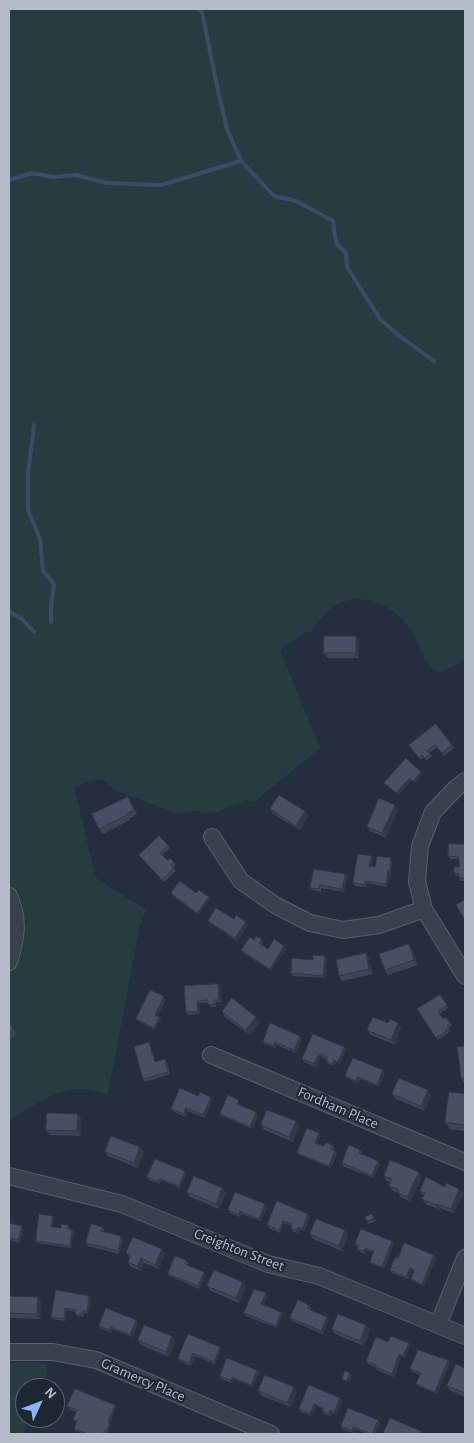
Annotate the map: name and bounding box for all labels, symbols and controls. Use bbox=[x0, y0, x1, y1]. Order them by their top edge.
street label: Fordham Place bbox=[295, 1083, 381, 1133]
street label: Creighton Street bbox=[191, 1225, 287, 1275]
street label: Gramercy Place bbox=[98, 1354, 188, 1406]
north arrow bbox=[15, 1378, 65, 1428]
text: N bbox=[42, 1385, 59, 1402]

